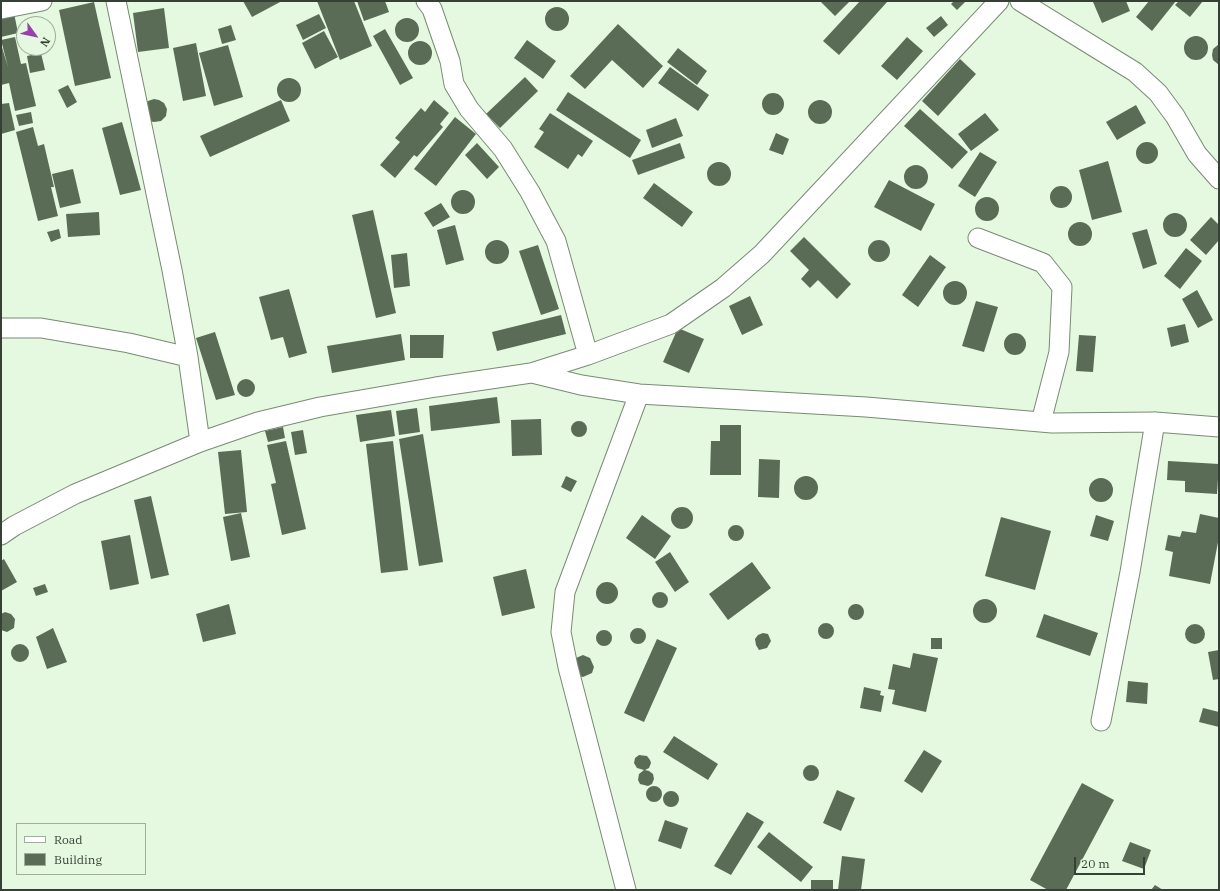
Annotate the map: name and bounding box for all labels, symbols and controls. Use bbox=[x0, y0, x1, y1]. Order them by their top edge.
north arrow bbox=[16, 16, 56, 56]
text: N bbox=[37, 35, 53, 49]
legend bbox=[16, 823, 146, 875]
text: Road bbox=[54, 832, 83, 847]
scale bar bbox=[1076, 849, 1147, 875]
text: Building bbox=[54, 852, 102, 867]
text: 20 m bbox=[1081, 856, 1110, 871]

